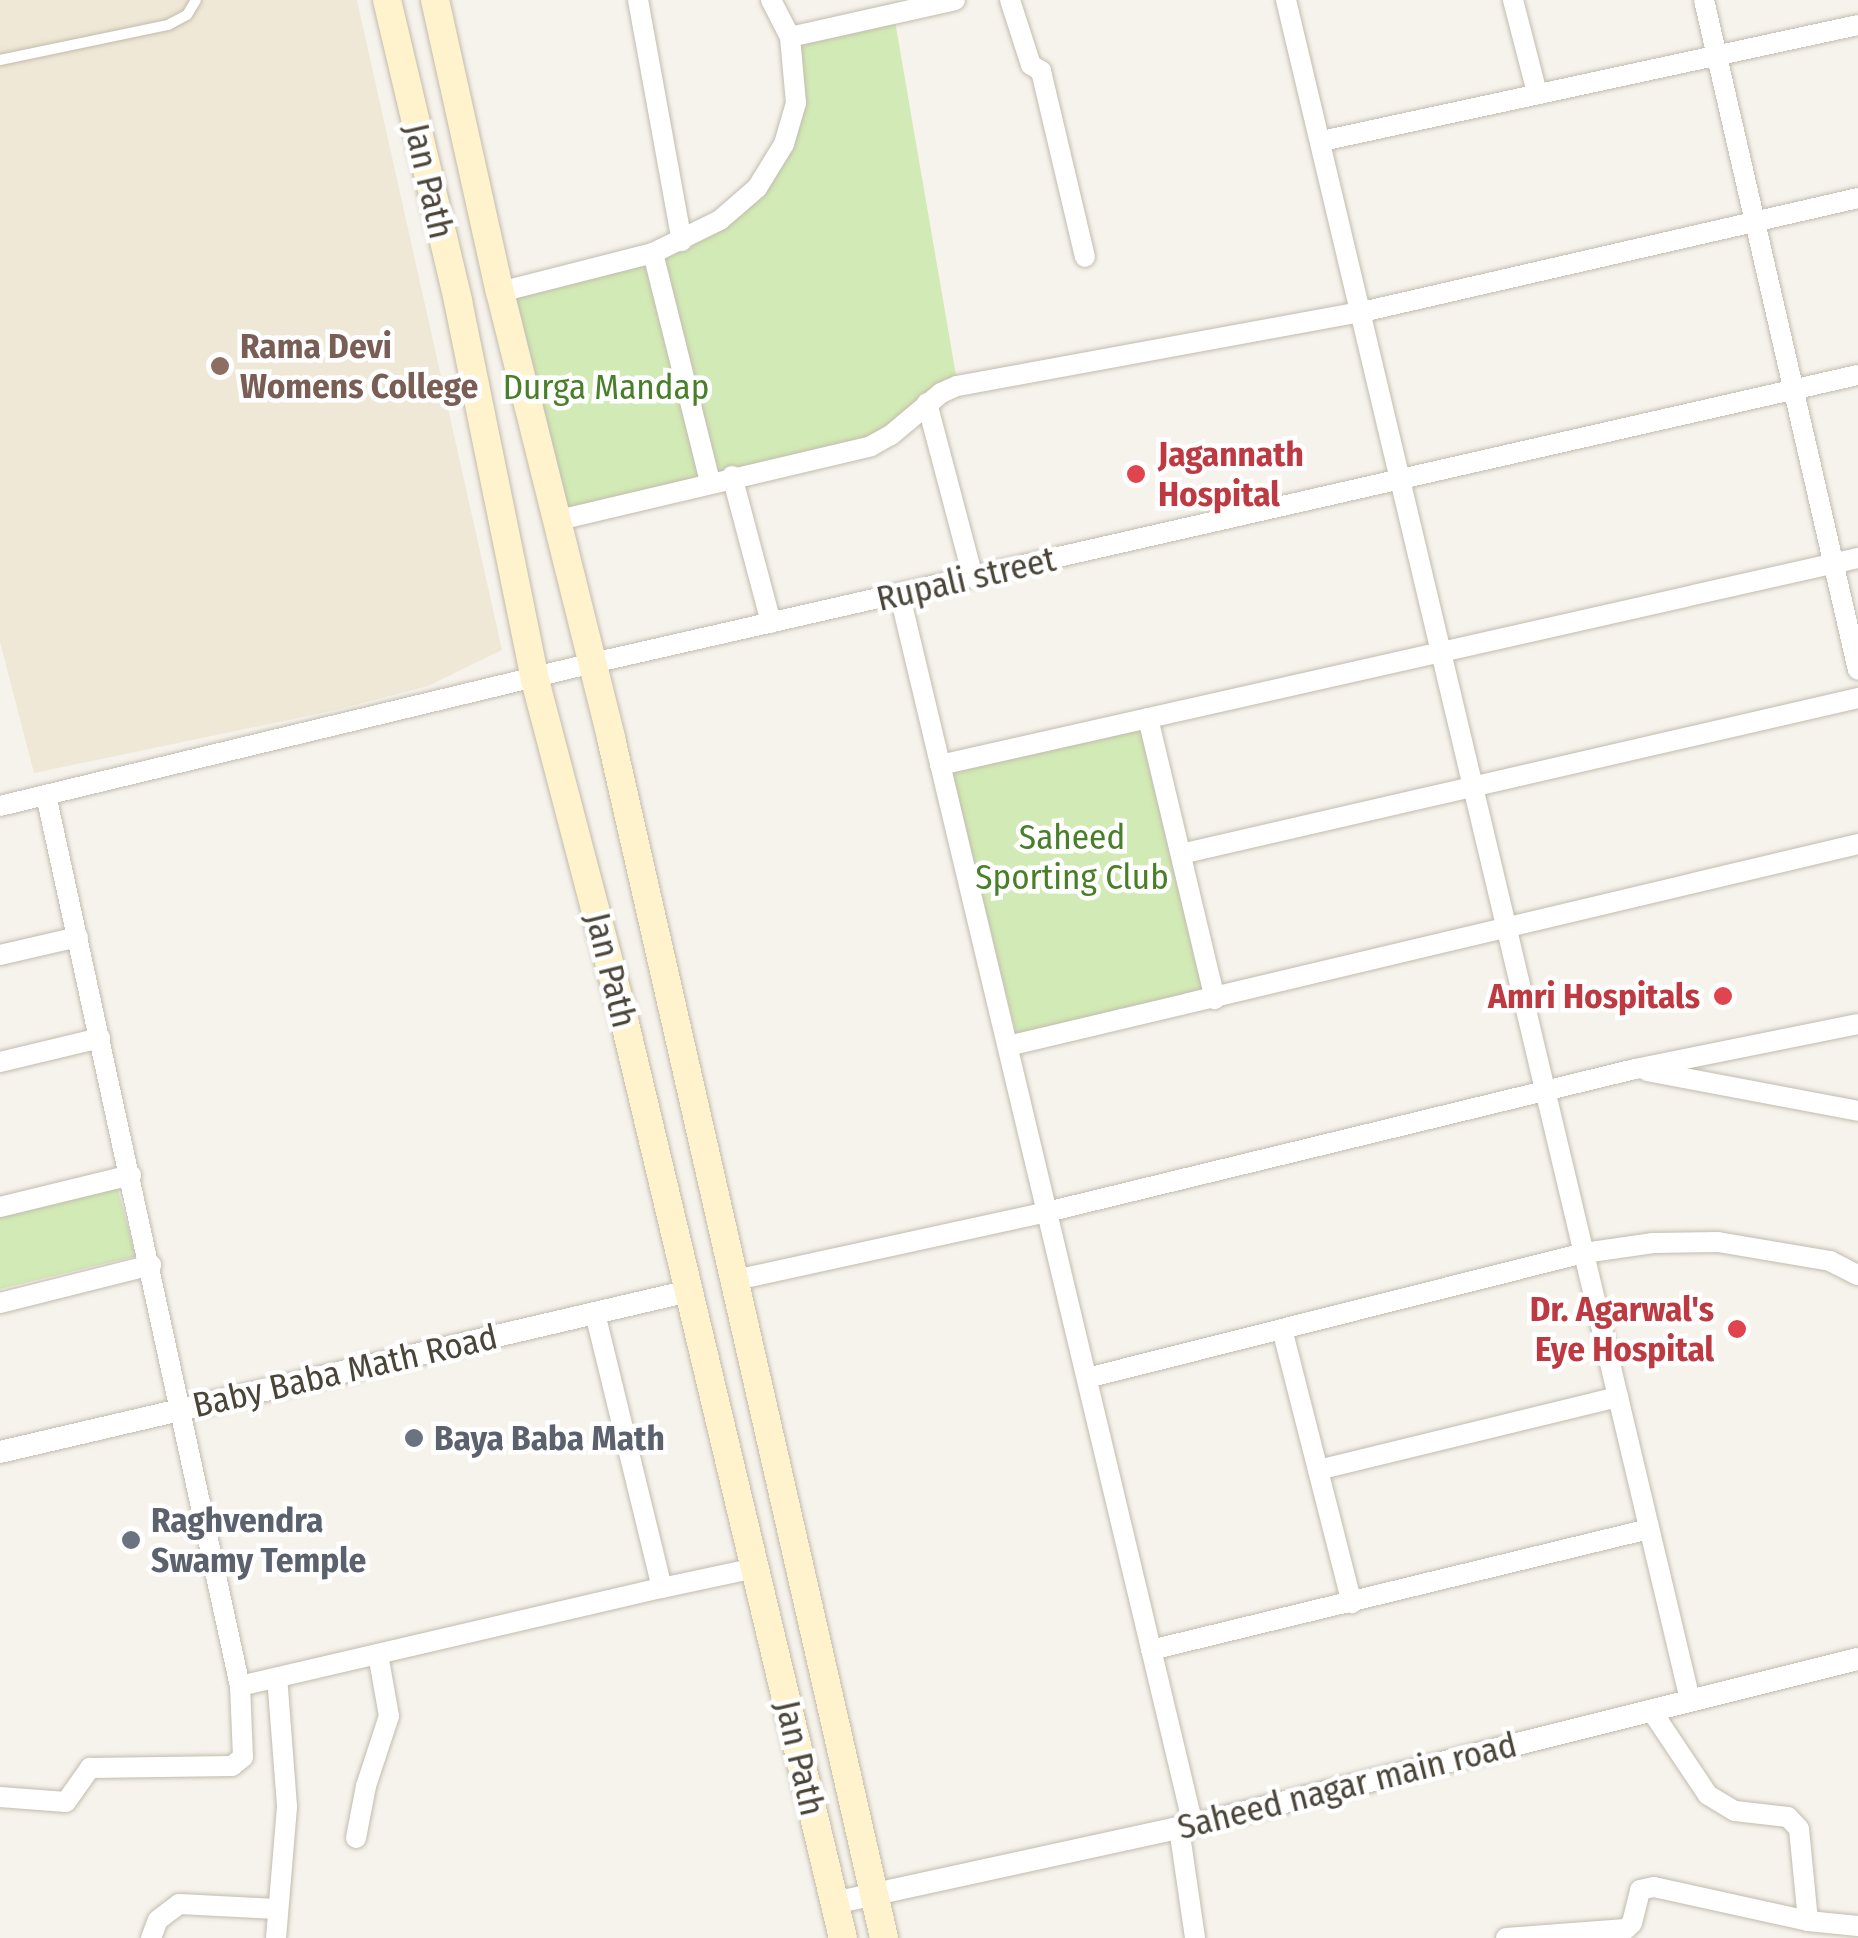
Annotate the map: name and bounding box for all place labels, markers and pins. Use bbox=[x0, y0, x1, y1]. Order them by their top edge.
place label: Rama Devi Womens College bbox=[240, 325, 478, 407]
marker: Rama Devi Womens College bbox=[209, 355, 231, 377]
place label: Jagannath Hospital bbox=[1158, 433, 1304, 515]
marker: Jagannath Hospital bbox=[1123, 461, 1149, 487]
place label: Amri Hospitals bbox=[1488, 975, 1700, 1017]
marker: Amri Hospitals bbox=[1710, 983, 1736, 1009]
place label: Dr. Agarwal's Eye Hospital bbox=[1530, 1288, 1714, 1370]
marker: Dr. Agarwal's Eye Hospital bbox=[1724, 1316, 1750, 1342]
place label: Baya Baba Math bbox=[434, 1417, 665, 1459]
marker: Baya Baba Math bbox=[403, 1427, 425, 1449]
place label: Raghvendra Swamy Temple bbox=[151, 1499, 366, 1581]
marker: Raghvendra Swamy Temple bbox=[120, 1529, 142, 1551]

